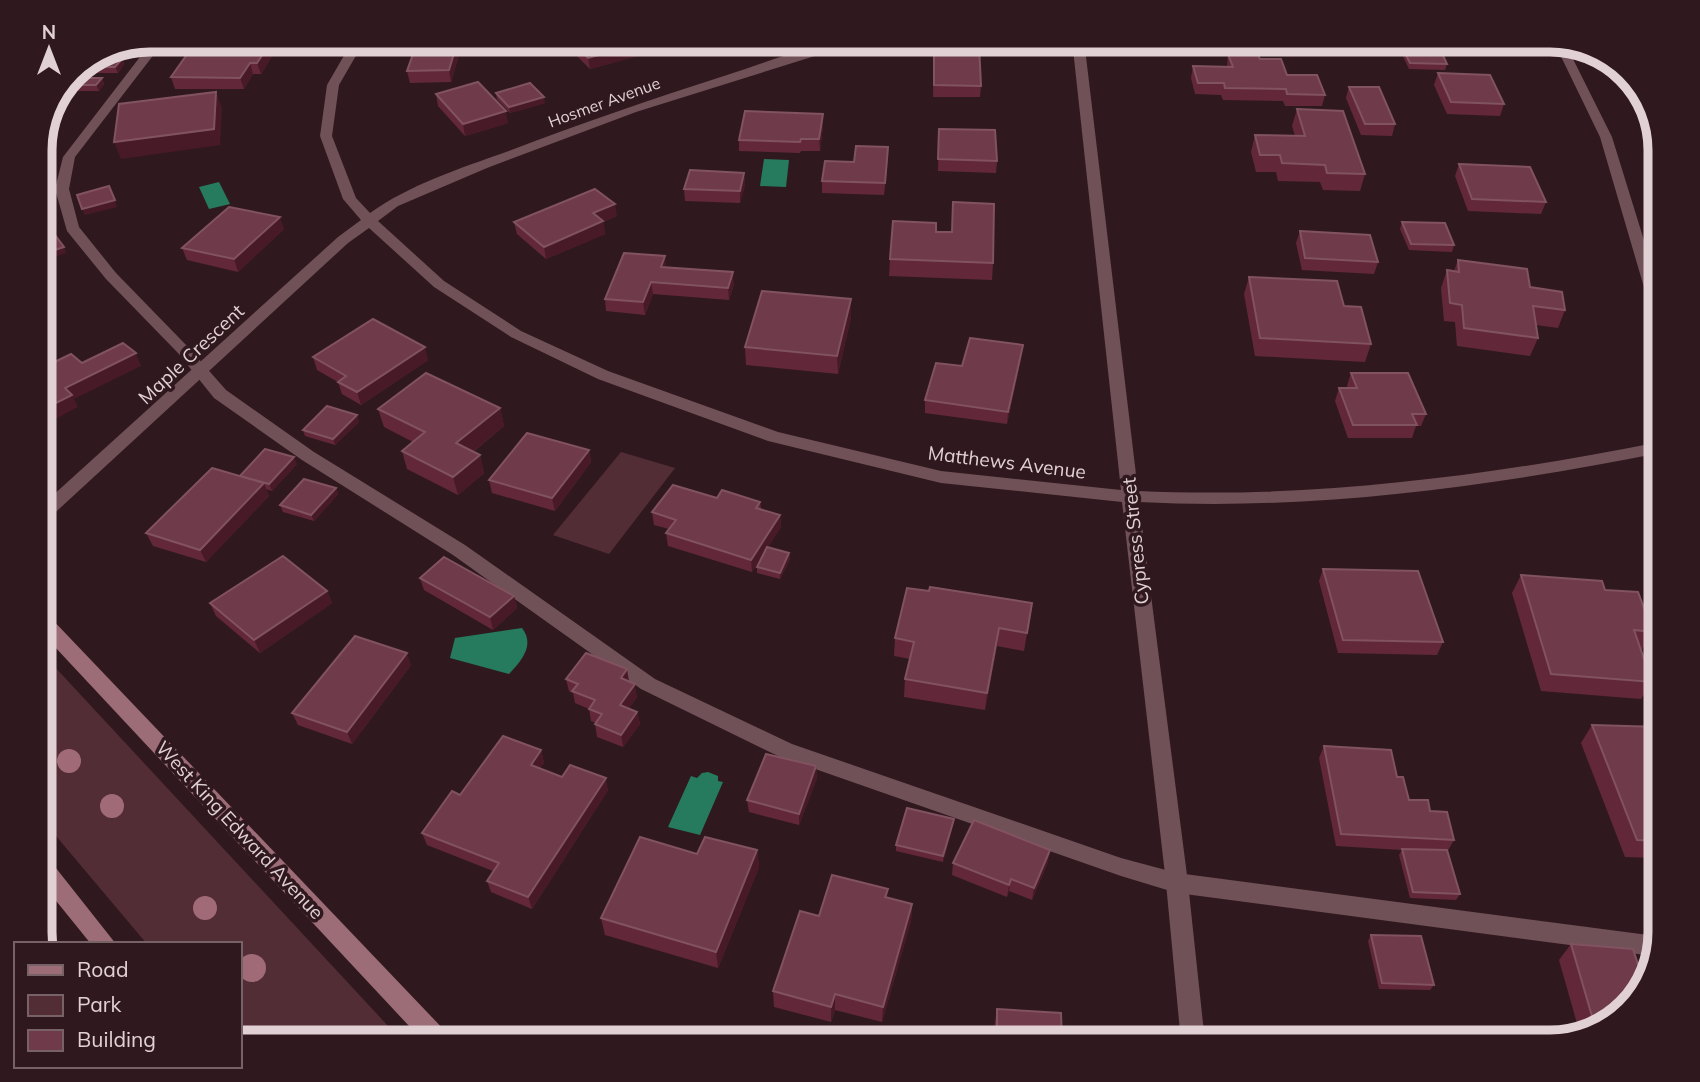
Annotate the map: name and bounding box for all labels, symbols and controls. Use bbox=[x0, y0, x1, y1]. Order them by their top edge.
north arrow bbox=[14, 14, 84, 84]
text: N bbox=[42, 20, 56, 44]
street label: Hosmer Avenue bbox=[545, 72, 663, 132]
street label: Maple Crescent bbox=[133, 299, 249, 409]
street label: Matthews Avenue bbox=[927, 440, 1087, 484]
street label: Cypress Street bbox=[1116, 476, 1154, 606]
street label: West King Edward Avenue bbox=[151, 736, 329, 924]
legend bbox=[14, 942, 242, 1068]
text: Road bbox=[77, 956, 128, 982]
text: Park bbox=[77, 991, 121, 1017]
text: Building bbox=[77, 1026, 156, 1052]

